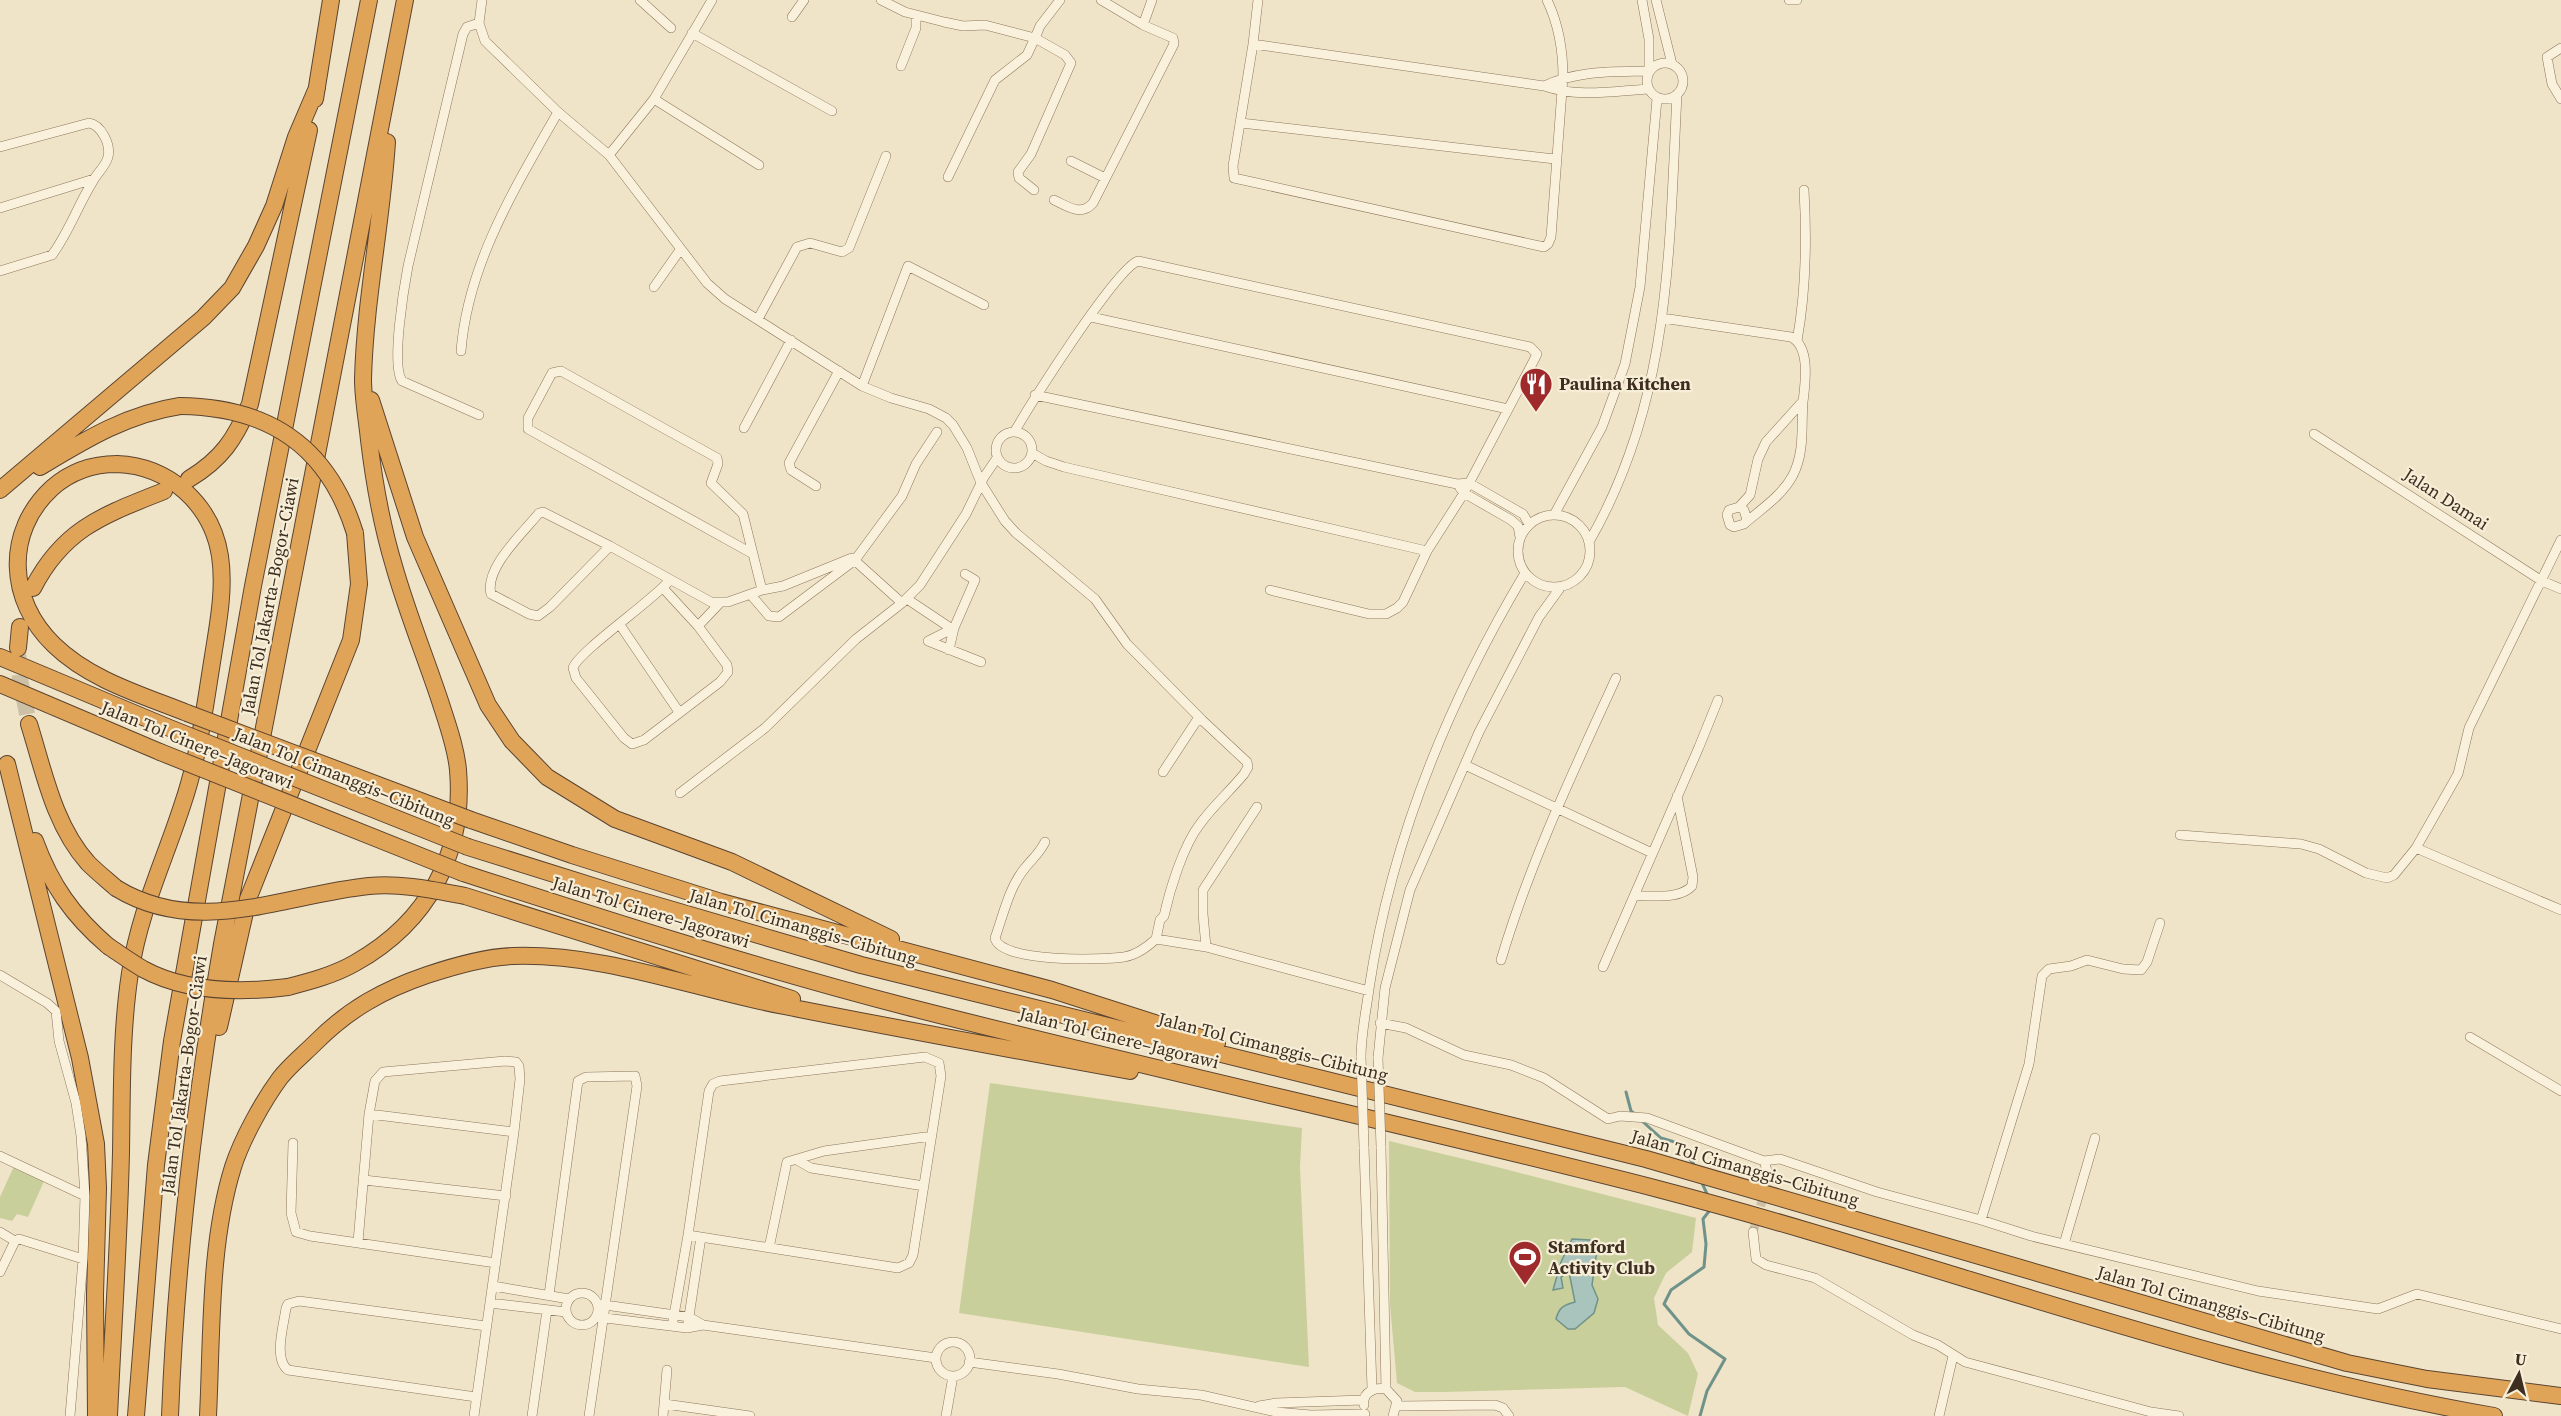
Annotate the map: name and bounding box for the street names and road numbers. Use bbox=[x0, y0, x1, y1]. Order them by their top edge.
street label: Jalan Damai bbox=[2398, 461, 2494, 536]
street label: Jalan Tol Jakarta–Bogor–Ciawi bbox=[234, 475, 305, 718]
street label: Jalan Tol Cinere–Jagorawi bbox=[96, 694, 297, 795]
street label: Jalan Tol Cimanggis–Cibitung bbox=[229, 720, 458, 832]
street label: Jalan Tol Cinere–Jagorawi bbox=[548, 869, 753, 953]
street label: Jalan Tol Cimanggis–Cibitung bbox=[685, 882, 920, 971]
street label: Jalan Tol Jakarta–Bogor–Ciawi bbox=[154, 954, 213, 1197]
street label: Jalan Tol Cinere–Jagorawi bbox=[1015, 1000, 1222, 1074]
street label: Jalan Tol Cimanggis–Cibitung bbox=[1154, 1006, 1391, 1087]
street label: Jalan Tol Cimanggis–Cibitung bbox=[1627, 1123, 1862, 1212]
street label: Jalan Tol Cimanggis–Cibitung bbox=[2093, 1259, 2328, 1348]

